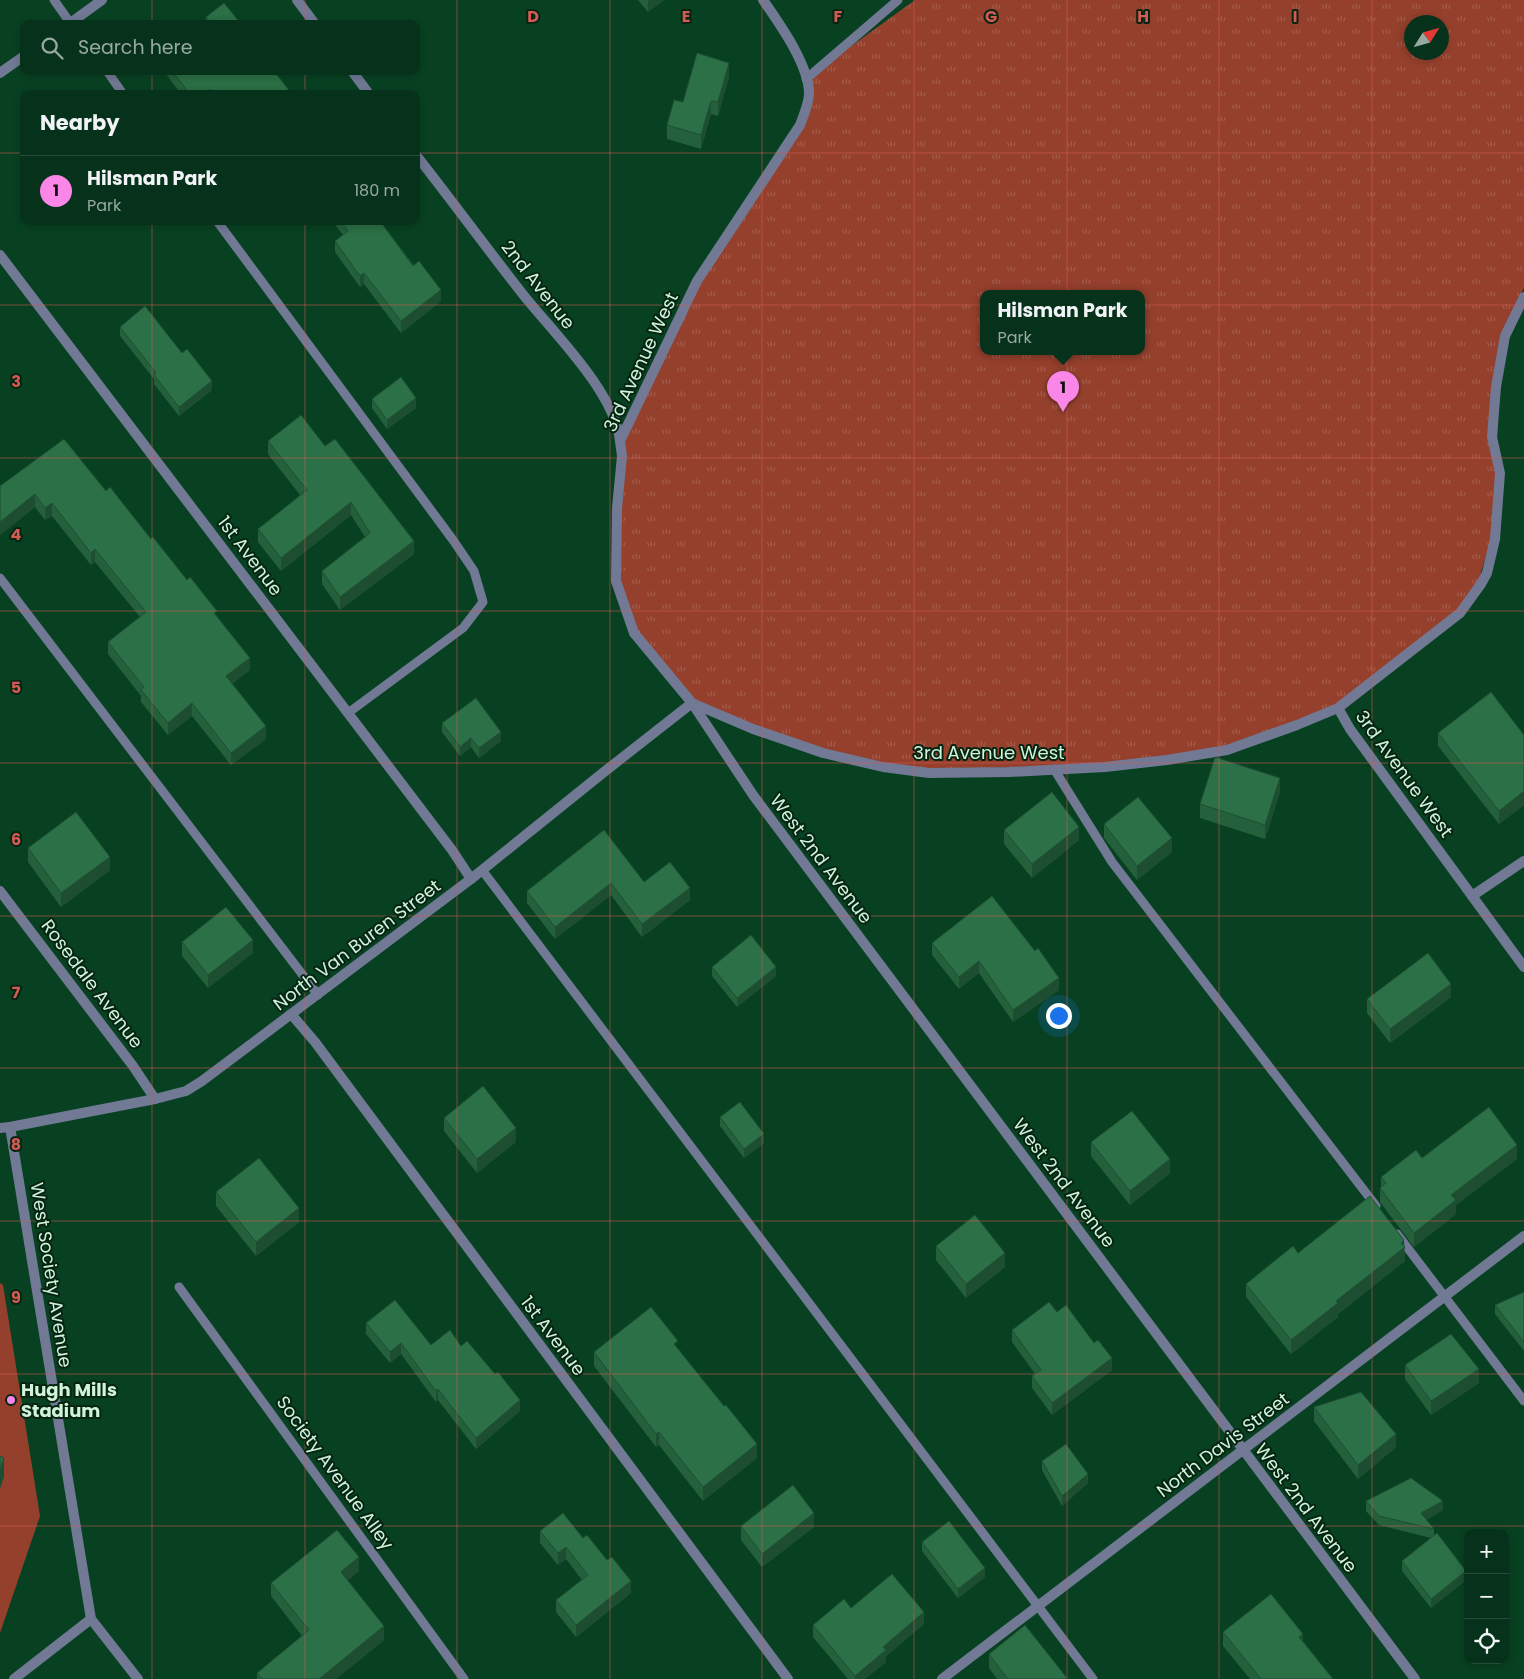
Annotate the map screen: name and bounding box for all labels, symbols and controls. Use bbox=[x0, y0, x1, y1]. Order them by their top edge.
text: D bbox=[527, 5, 539, 28]
text: E bbox=[682, 5, 690, 28]
text: F bbox=[834, 5, 843, 28]
text: G bbox=[985, 5, 997, 28]
text: H bbox=[1137, 5, 1149, 28]
text: I bbox=[1293, 5, 1297, 28]
north arrow bbox=[1404, 15, 1449, 60]
search box bbox=[20, 20, 420, 75]
icon: search bbox=[38, 34, 66, 62]
text: Search here bbox=[78, 34, 192, 61]
text: Nearby bbox=[40, 108, 120, 137]
text: Hilsman Park bbox=[87, 165, 217, 192]
text: 1 bbox=[53, 179, 59, 202]
text: 180 m bbox=[354, 179, 400, 202]
text: Park bbox=[87, 194, 121, 217]
street label: 2nd Avenue bbox=[496, 235, 581, 334]
street label: 3rd Avenue West bbox=[597, 288, 684, 436]
popup bbox=[980, 290, 1145, 355]
text: Hilsman Park bbox=[997, 297, 1128, 324]
text: Park bbox=[997, 326, 1032, 349]
text: 3 bbox=[11, 370, 21, 393]
pin: 1 bbox=[1047, 371, 1079, 412]
street label: 1st Avenue bbox=[212, 511, 289, 601]
text: 4 bbox=[11, 523, 22, 546]
text: 5 bbox=[11, 676, 21, 699]
street label: 3rd Avenue West bbox=[1350, 705, 1459, 842]
street label: 3rd Avenue West bbox=[913, 740, 1065, 765]
street label: West 2nd Avenue bbox=[764, 789, 878, 928]
text: 6 bbox=[11, 828, 21, 851]
street label: North Van Buren Street bbox=[268, 873, 446, 1016]
street label: Rosedale Avenue bbox=[36, 914, 149, 1053]
text: 7 bbox=[12, 981, 21, 1004]
your location bbox=[1046, 1003, 1072, 1029]
street label: West 2nd Avenue bbox=[1007, 1113, 1121, 1252]
text: 8 bbox=[11, 1133, 21, 1156]
street label: West Society Avenue bbox=[25, 1181, 78, 1369]
text: 9 bbox=[11, 1286, 21, 1309]
street label: 1st Avenue bbox=[515, 1291, 592, 1381]
place label: Hugh Mills Stadium bbox=[21, 1377, 117, 1423]
street label: North Davis Street bbox=[1151, 1386, 1294, 1503]
street label: Society Avenue Alley bbox=[271, 1391, 400, 1555]
marker: Hugh Mills Stadium bbox=[5, 1394, 17, 1406]
street label: West 2nd Avenue bbox=[1249, 1438, 1363, 1577]
map controls bbox=[1464, 1529, 1509, 1664]
button: + bbox=[1464, 1529, 1509, 1574]
button: − bbox=[1464, 1574, 1509, 1619]
button: locate bbox=[1464, 1619, 1509, 1664]

